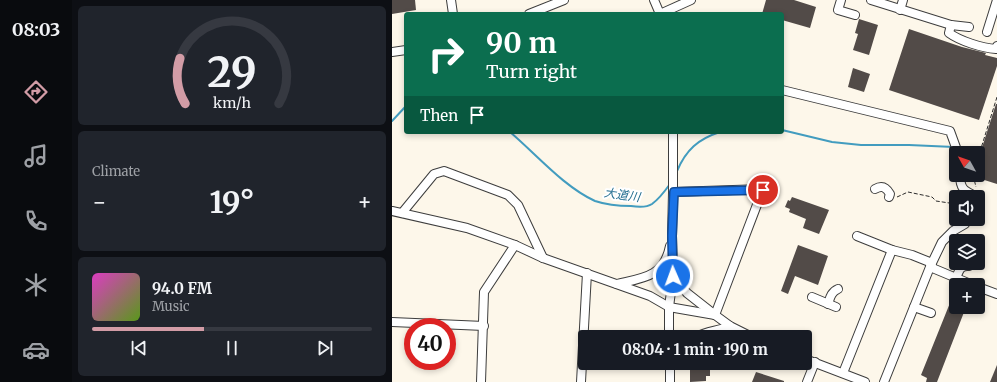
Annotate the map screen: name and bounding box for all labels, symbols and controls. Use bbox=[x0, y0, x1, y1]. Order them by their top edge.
text: 08:03 bbox=[12, 18, 60, 41]
text: 90 m bbox=[486, 25, 557, 61]
icon: right bbox=[420, 28, 472, 80]
text: 29 bbox=[207, 45, 257, 97]
text: Turn right bbox=[486, 60, 577, 83]
icon: directions bbox=[22, 78, 50, 106]
text: km/h bbox=[213, 93, 251, 111]
icon: arrive bbox=[466, 104, 488, 126]
text: Then bbox=[420, 106, 458, 125]
icon: music bbox=[22, 142, 50, 170]
north arrow bbox=[949, 146, 985, 182]
map controls bbox=[949, 146, 985, 314]
text: Climate bbox=[92, 163, 140, 180]
pin bbox=[746, 173, 780, 207]
icon: arrive bbox=[752, 179, 774, 201]
text: 19° bbox=[210, 183, 255, 221]
water label: 大道川 bbox=[603, 185, 643, 205]
text: − bbox=[92, 188, 107, 216]
text: + bbox=[357, 188, 372, 216]
button: sound bbox=[949, 190, 985, 226]
icon: phone bbox=[22, 207, 50, 235]
button: layers bbox=[949, 234, 985, 270]
position arrow bbox=[652, 255, 694, 297]
icon: climate bbox=[22, 271, 50, 299]
button: + bbox=[949, 278, 985, 314]
text: 94.0 FM bbox=[152, 279, 212, 298]
text: Music bbox=[152, 298, 190, 315]
speed limit sign: 40 bbox=[404, 318, 456, 370]
icon: car bbox=[22, 336, 50, 364]
icon: previous bbox=[128, 337, 150, 359]
icon: pause bbox=[221, 337, 243, 359]
icon: next bbox=[314, 337, 336, 359]
text: 08:04 · 1 min · 190 m bbox=[622, 340, 768, 359]

